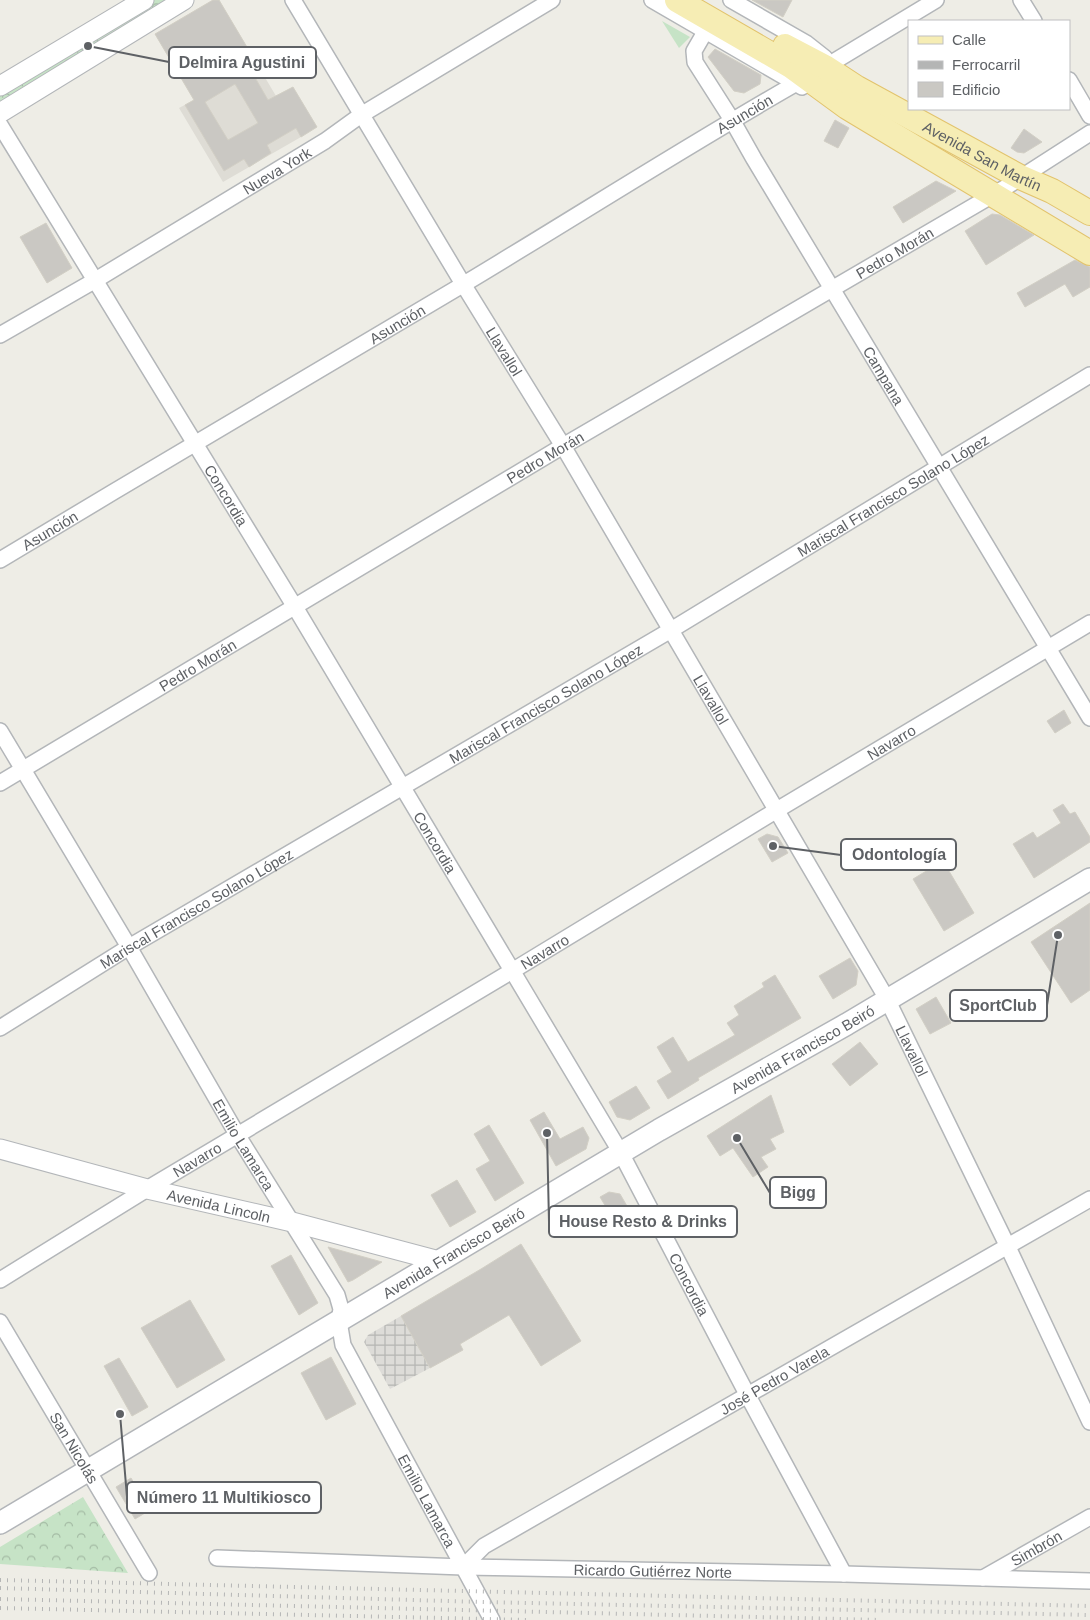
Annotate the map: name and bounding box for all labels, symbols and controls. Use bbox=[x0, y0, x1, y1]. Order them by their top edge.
legend bbox=[908, 20, 1070, 110]
text: Calle bbox=[952, 31, 986, 48]
callout: Delmira Agustini bbox=[169, 47, 316, 78]
text: Delmira Agustini bbox=[179, 54, 305, 71]
text: Ferrocarril bbox=[952, 56, 1020, 73]
text: Edificio bbox=[952, 81, 1000, 98]
street label: Asunción bbox=[713, 91, 775, 137]
street label: Avenida San Martín bbox=[920, 117, 1044, 194]
street label: Nueva York bbox=[239, 143, 314, 197]
street label: Pedro Morán bbox=[853, 223, 936, 282]
street label: Asunción bbox=[366, 301, 428, 347]
street label: Llavallol bbox=[483, 324, 526, 379]
street label: Campana bbox=[860, 343, 908, 408]
street label: Pedro Morán bbox=[503, 427, 586, 486]
street label: Mariscal Francisco Solano López bbox=[794, 430, 992, 560]
street label: Concordia bbox=[201, 462, 252, 529]
street label: Asunción bbox=[19, 507, 81, 553]
street label: Pedro Morán bbox=[156, 635, 239, 694]
street label: Mariscal Francisco Solano López bbox=[446, 640, 645, 766]
street label: Llavallol bbox=[690, 672, 732, 727]
street label: Navarro bbox=[864, 721, 918, 763]
street label: Concordia bbox=[411, 808, 461, 876]
callout: Odontología bbox=[841, 839, 956, 870]
street label: Mariscal Francisco Solano López bbox=[97, 845, 296, 972]
text: Odontología bbox=[852, 846, 946, 863]
street label: Navarro bbox=[517, 930, 572, 972]
callout: SportClub bbox=[950, 990, 1047, 1021]
text: SportClub bbox=[959, 997, 1037, 1014]
street label: Avenida Francisco Beiró bbox=[728, 1001, 877, 1096]
street label: Llavallol bbox=[893, 1023, 932, 1079]
street label: Emilio Lamarca bbox=[210, 1096, 278, 1194]
street label: Navarro bbox=[170, 1138, 224, 1180]
callout: Bigg bbox=[770, 1177, 826, 1208]
text: Bigg bbox=[780, 1184, 816, 1201]
street label: Avenida Lincoln bbox=[165, 1185, 272, 1225]
street label: Avenida Francisco Beiró bbox=[379, 1204, 528, 1301]
callout: House Resto & Drinks bbox=[549, 1206, 737, 1237]
text: House Resto & Drinks bbox=[559, 1213, 727, 1230]
street label: Concordia bbox=[666, 1250, 713, 1319]
street label: José Pedro Varela bbox=[717, 1342, 832, 1418]
street label: San Nicolás bbox=[47, 1409, 102, 1486]
street label: Emilio Lamarca bbox=[395, 1451, 460, 1551]
callout: Número 11 Multikiosco bbox=[127, 1482, 321, 1513]
text: Número 11 Multikiosco bbox=[137, 1489, 311, 1506]
street label: Simbrón bbox=[1008, 1527, 1064, 1569]
street label: Ricardo Gutiérrez Norte bbox=[573, 1561, 732, 1580]

